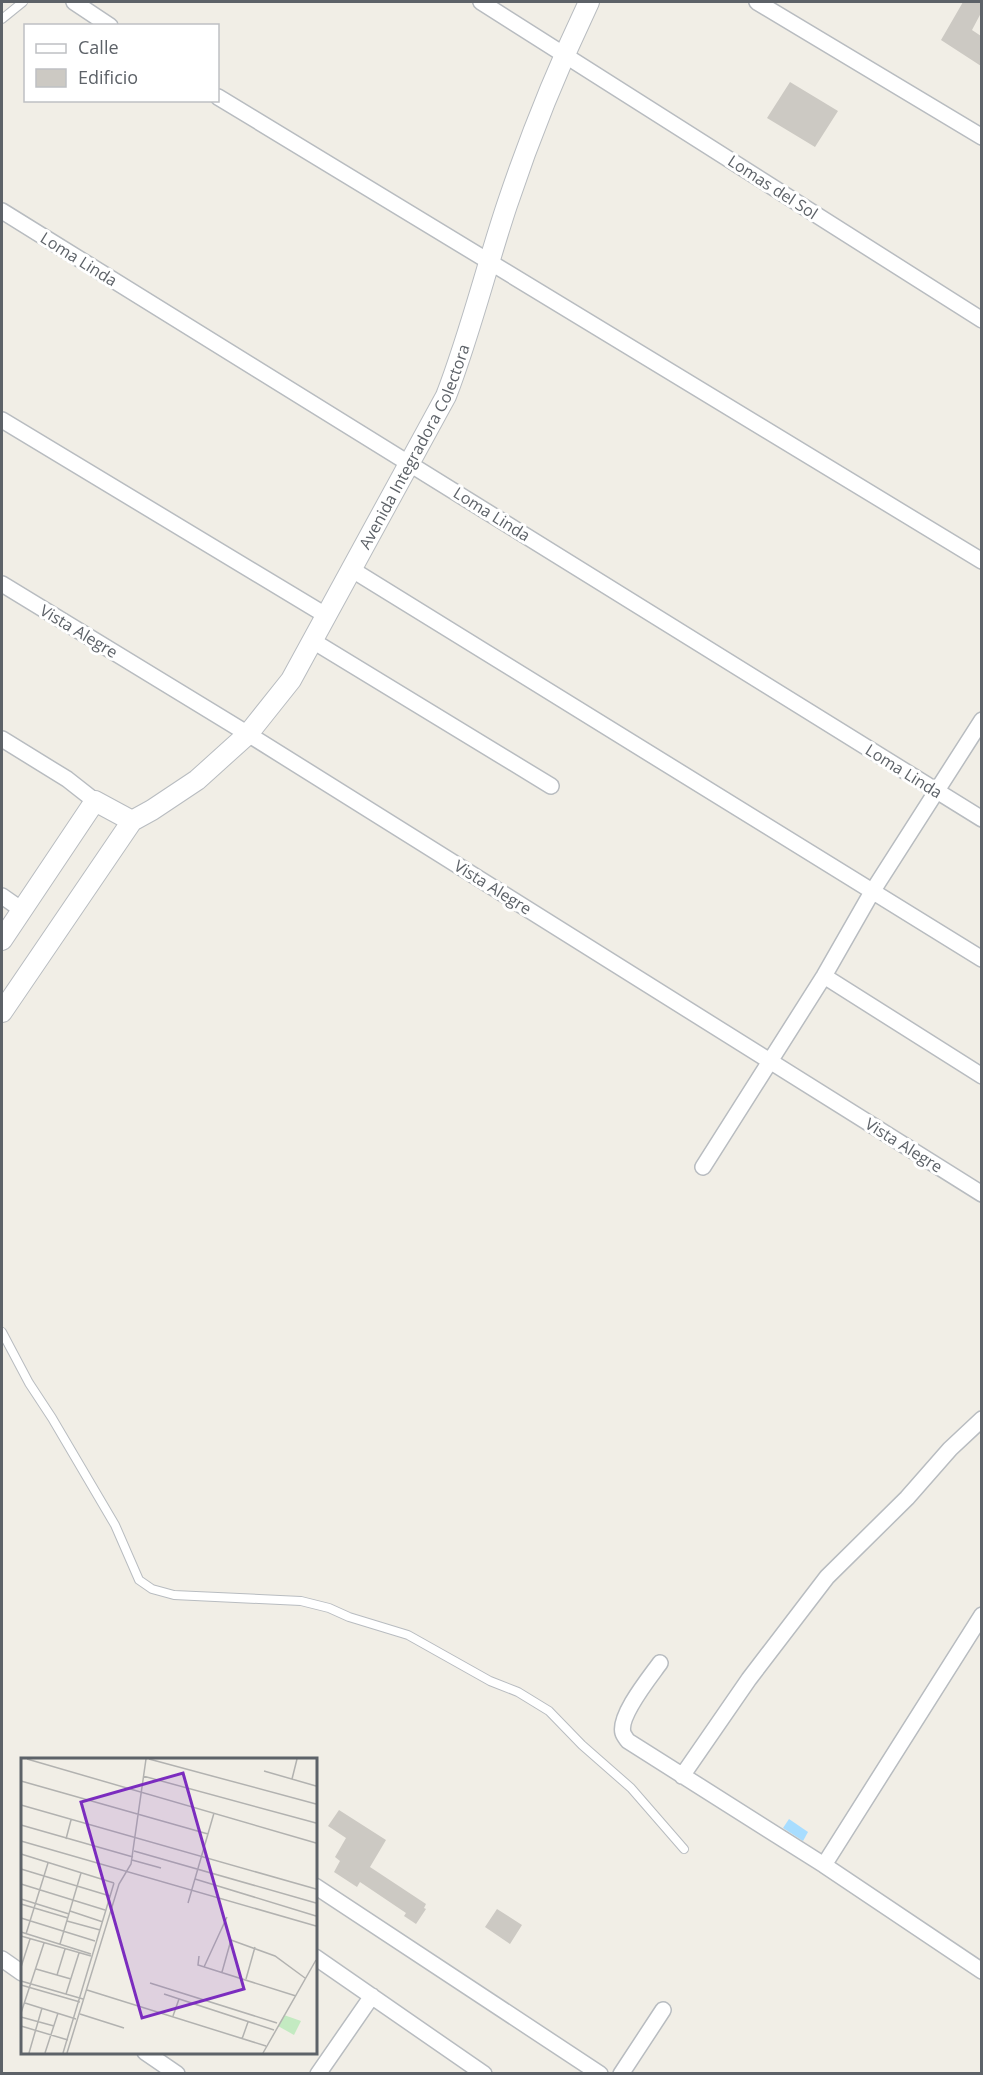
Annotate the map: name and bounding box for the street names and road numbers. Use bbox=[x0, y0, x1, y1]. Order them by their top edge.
street label: Lomas del Sol bbox=[724, 150, 822, 224]
street label: Loma Linda bbox=[36, 227, 122, 291]
street label: Avenida Integradora Colectora bbox=[354, 341, 475, 553]
street label: Loma Linda bbox=[449, 482, 535, 546]
street label: Vista Alegre bbox=[36, 599, 122, 663]
street label: Loma Linda bbox=[861, 739, 947, 803]
street label: Vista Alegre bbox=[450, 855, 536, 919]
street label: Vista Alegre bbox=[861, 1113, 947, 1177]

